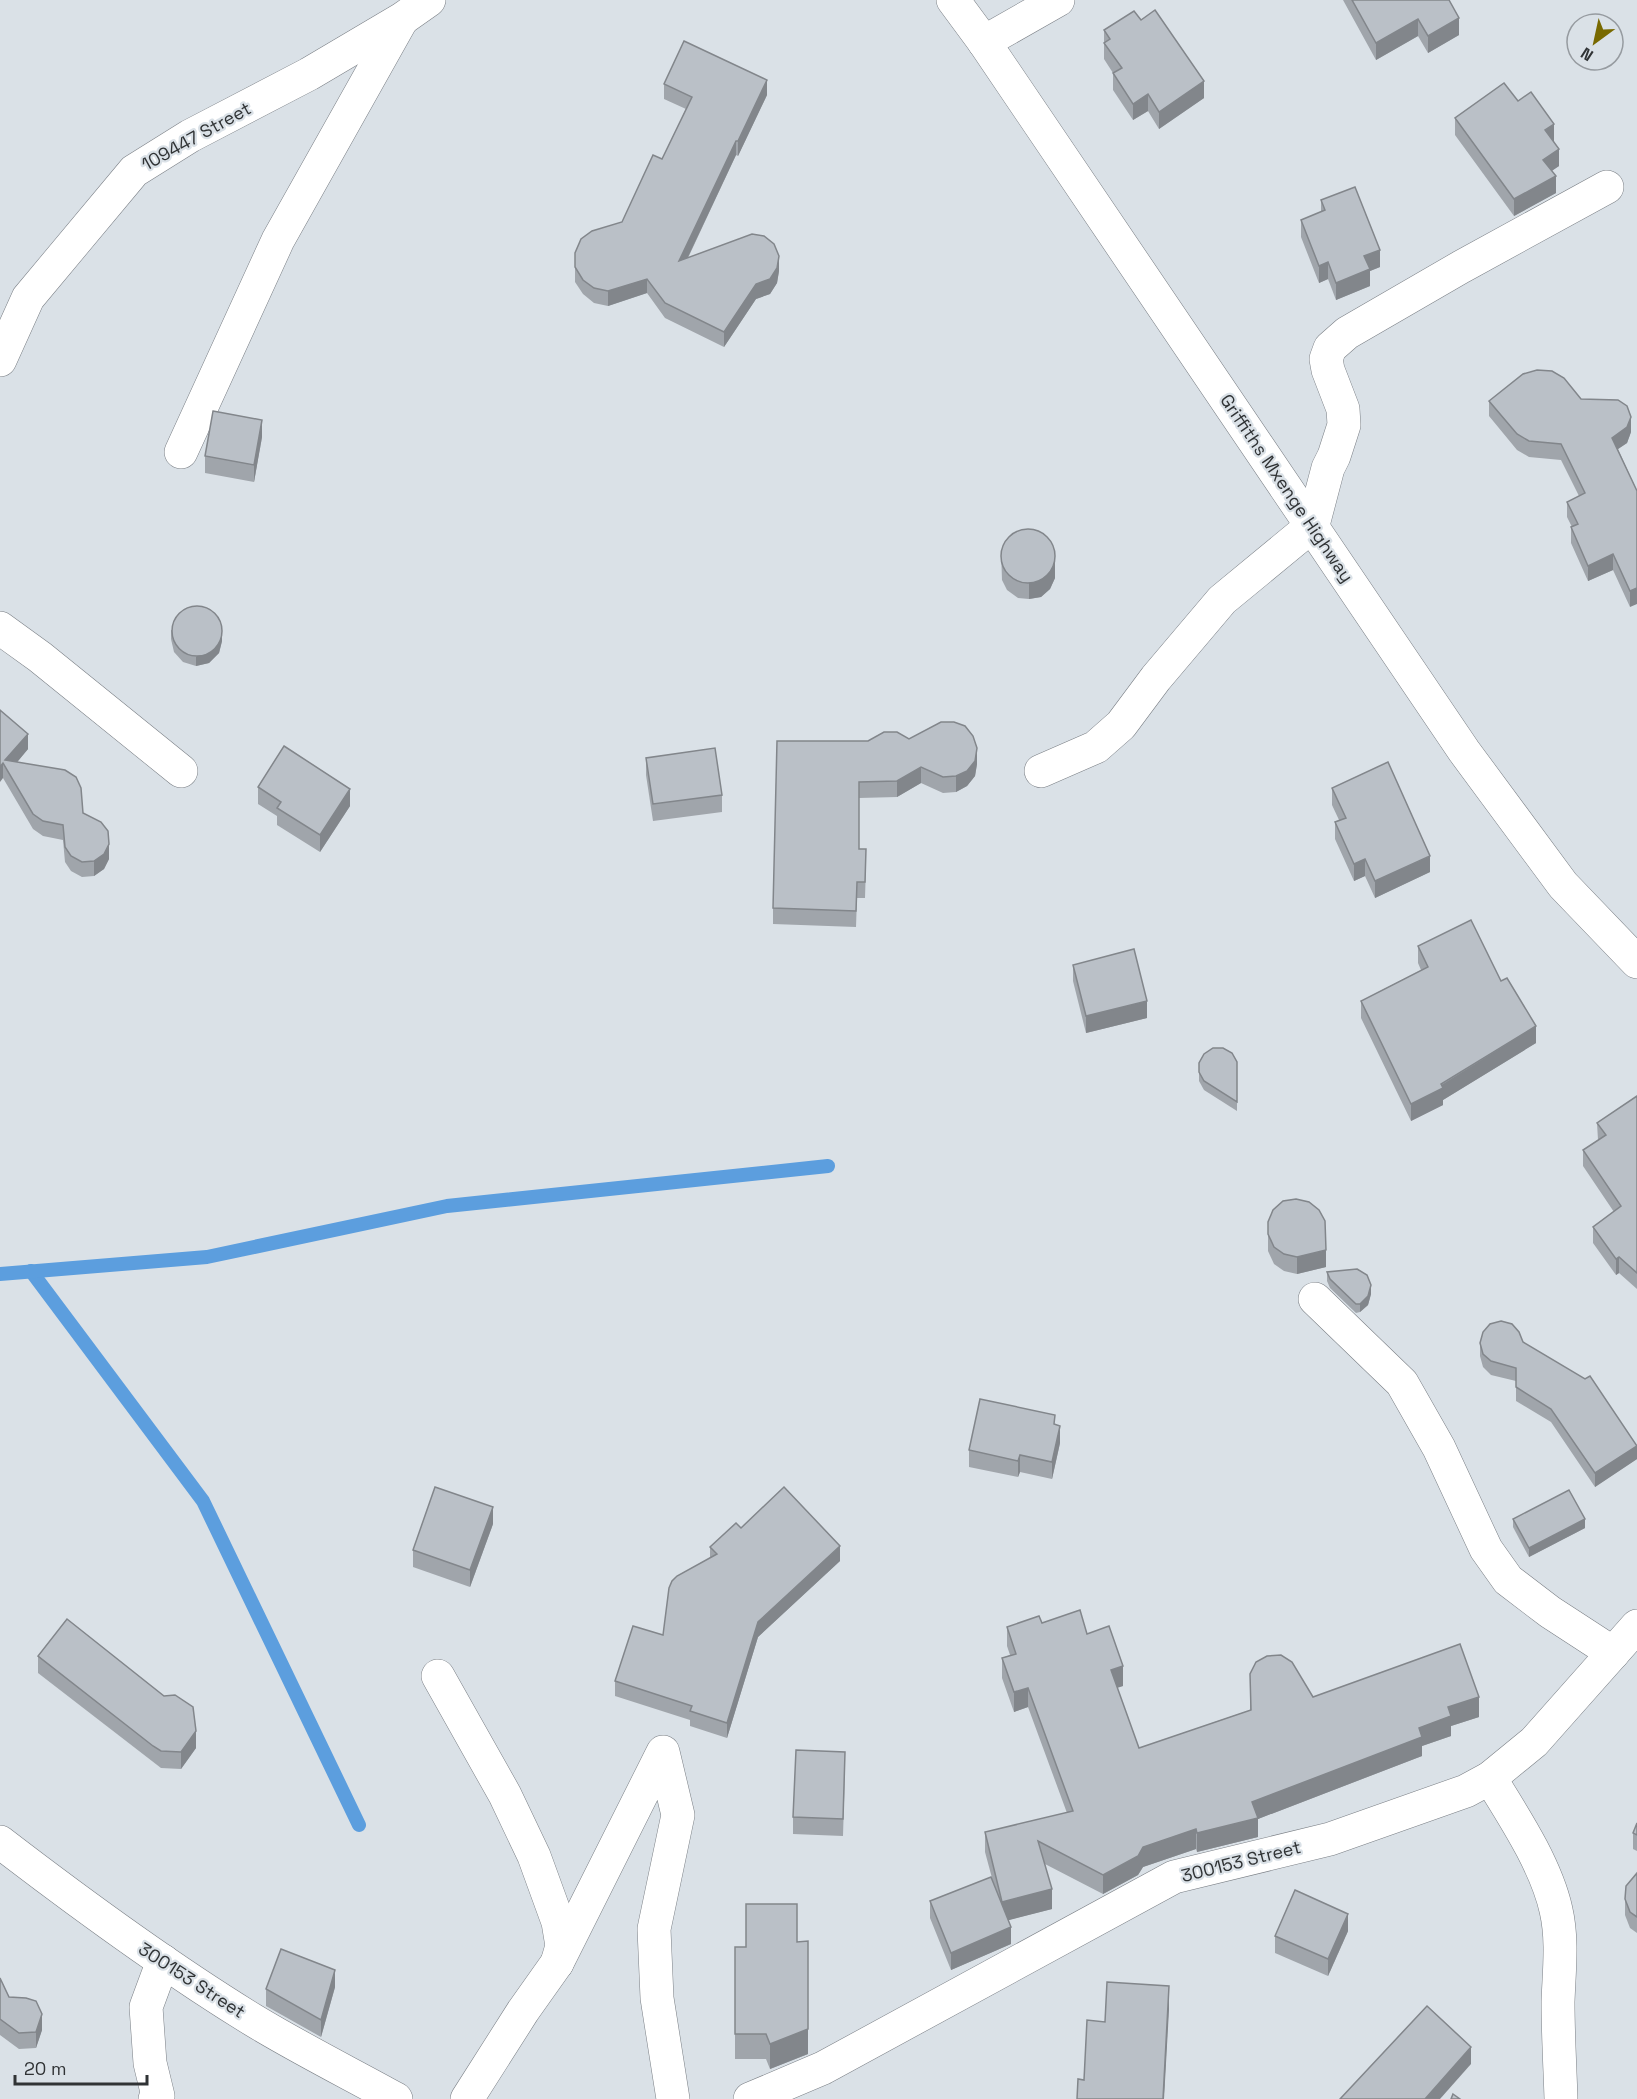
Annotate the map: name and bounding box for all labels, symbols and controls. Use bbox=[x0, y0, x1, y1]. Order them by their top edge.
north arrow bbox=[1565, 12, 1625, 72]
text: N bbox=[1577, 42, 1597, 66]
street label: 109447 Street bbox=[137, 96, 255, 176]
street label: Griffiths Mxenge Highway bbox=[1215, 389, 1359, 587]
street label: 300153 Street bbox=[1179, 1835, 1303, 1887]
street label: 300153 Street bbox=[134, 1937, 250, 2023]
scale bar bbox=[15, 2048, 147, 2086]
text: 20 m bbox=[24, 2057, 67, 2080]

